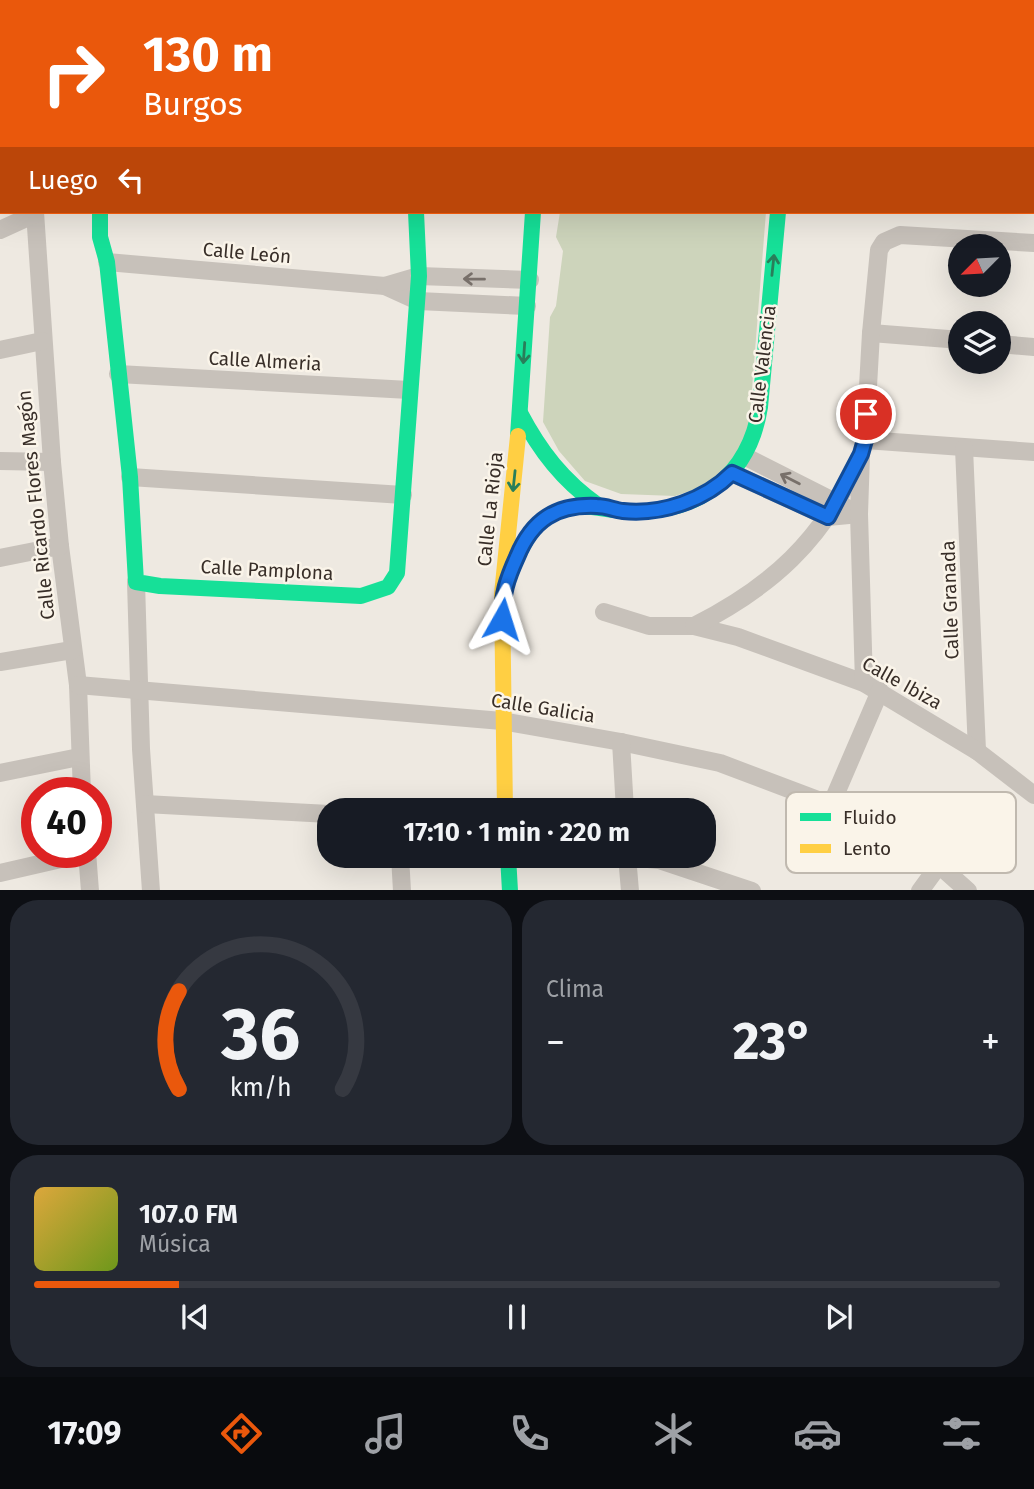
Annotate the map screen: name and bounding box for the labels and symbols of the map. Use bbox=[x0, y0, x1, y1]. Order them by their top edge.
north arrow bbox=[948, 234, 1012, 298]
street label: Calle León bbox=[202, 238, 292, 268]
one-way arrow bbox=[767, 254, 780, 276]
one-way arrow bbox=[463, 272, 486, 285]
street label: Calle Valencia bbox=[743, 304, 781, 424]
one-way arrow bbox=[517, 341, 530, 364]
street label: Calle Almeria bbox=[208, 347, 322, 375]
pin bbox=[836, 384, 896, 444]
street label: Calle Ricardo Flores Magón bbox=[12, 389, 60, 621]
street label: Calle La Rioja bbox=[473, 450, 507, 568]
one-way arrow bbox=[507, 469, 520, 492]
one-way arrow bbox=[780, 472, 801, 486]
street label: Calle Granada bbox=[936, 540, 964, 660]
street label: Calle Pamplona bbox=[200, 555, 334, 585]
position arrow bbox=[465, 582, 539, 656]
street label: Calle Ibiza bbox=[858, 652, 946, 714]
street label: Calle Galicia bbox=[489, 688, 597, 728]
speed limit sign: 40 bbox=[21, 777, 112, 868]
legend bbox=[786, 792, 1016, 873]
text: Fluido bbox=[843, 806, 897, 829]
text: Lento bbox=[843, 837, 891, 860]

